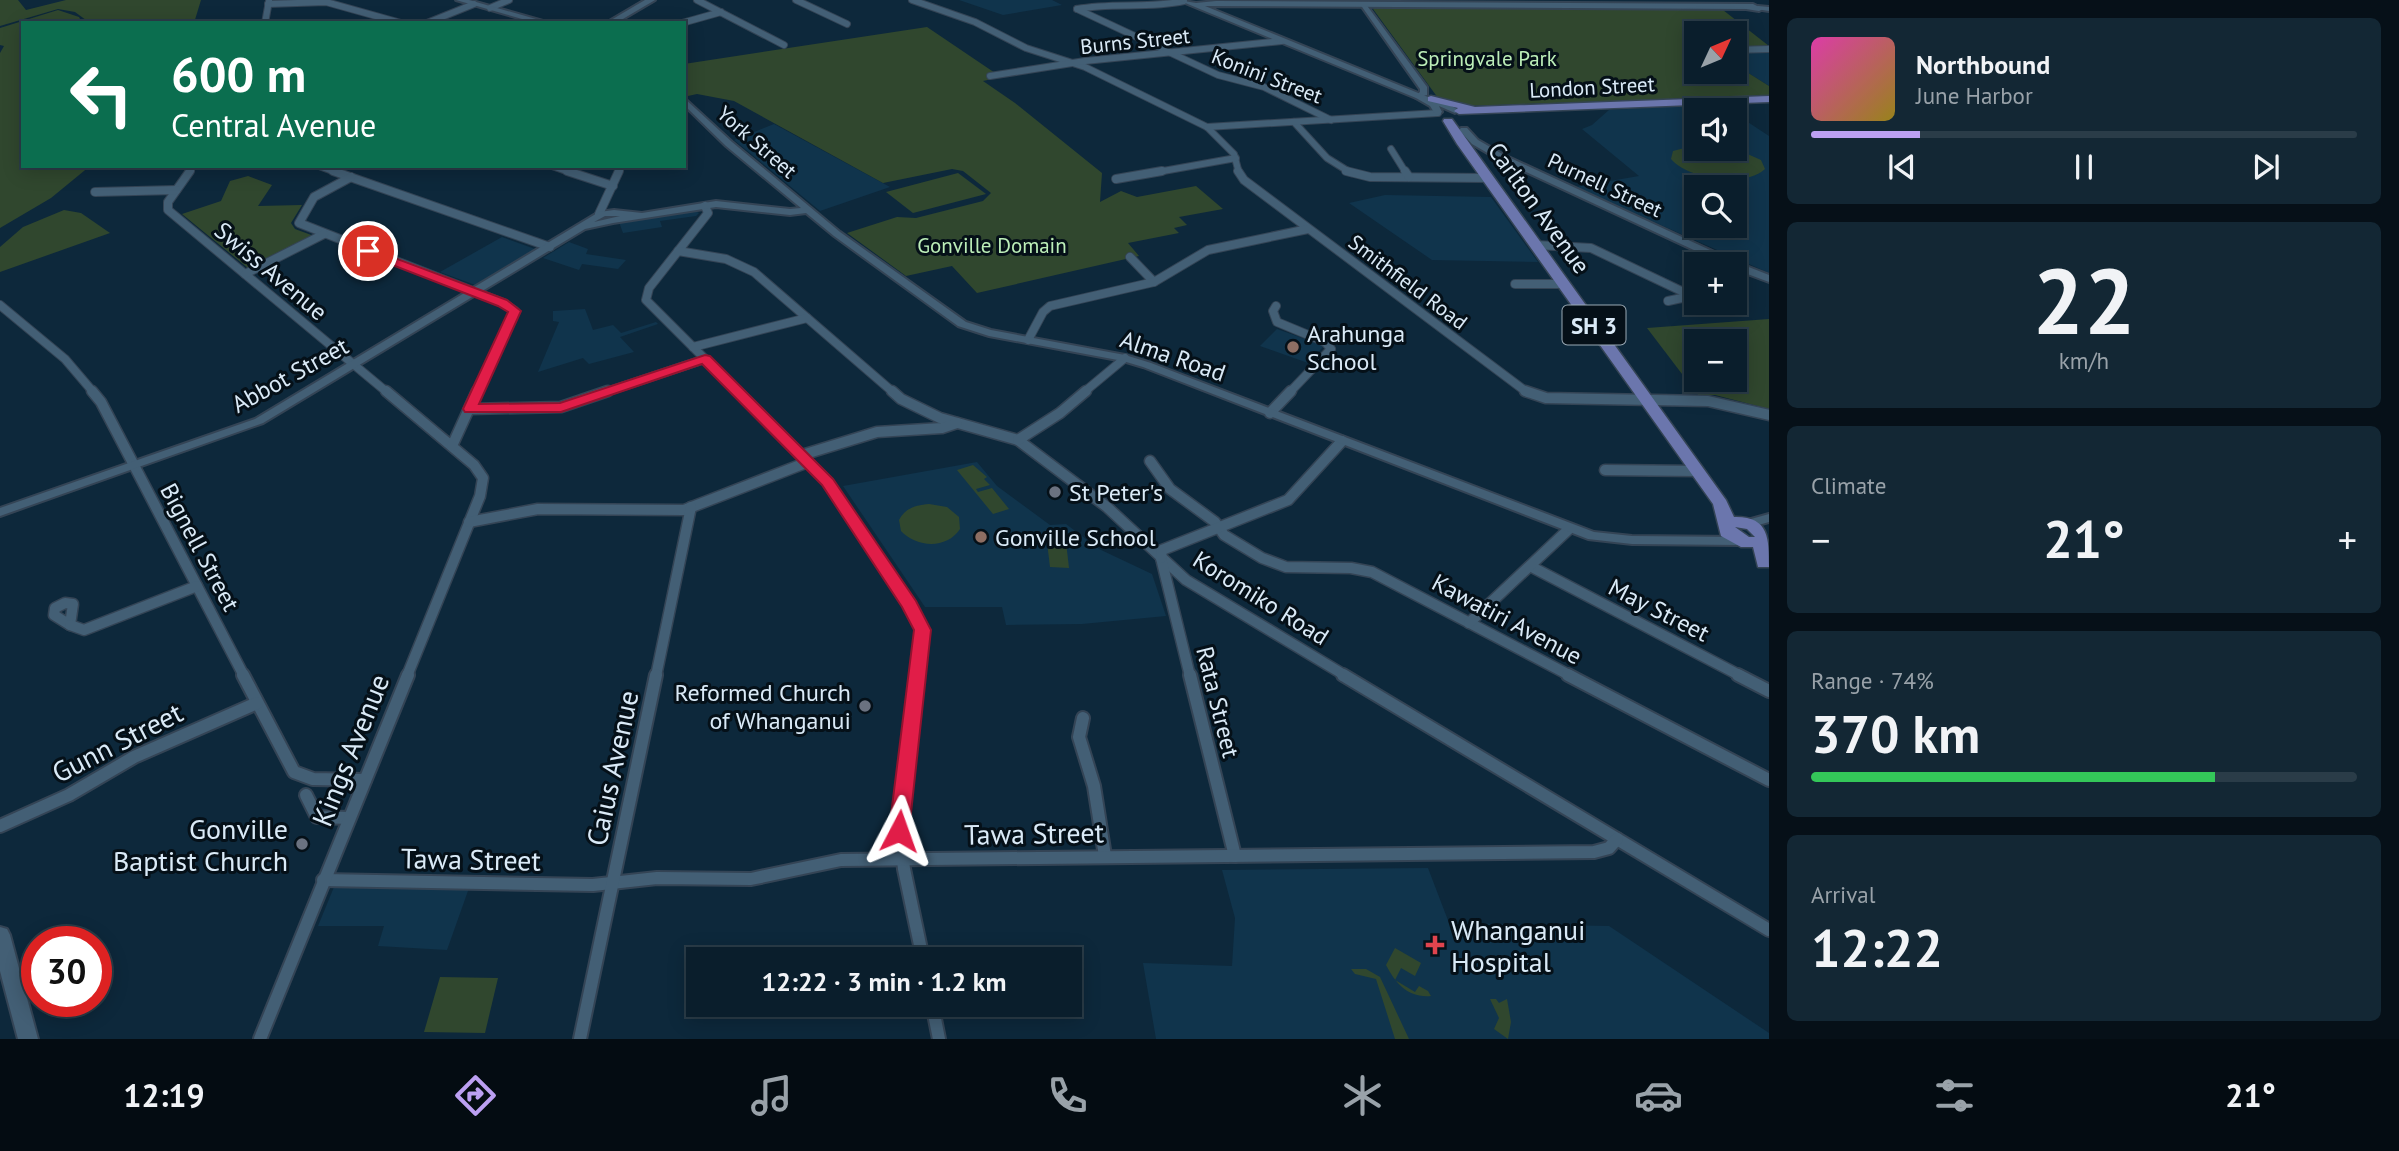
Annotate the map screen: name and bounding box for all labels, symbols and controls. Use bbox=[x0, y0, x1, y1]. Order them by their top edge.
north arrow bbox=[1684, 21, 1746, 84]
map controls bbox=[1684, 21, 1747, 392]
street label: Burns Street bbox=[1079, 22, 1191, 60]
text: 600 m bbox=[171, 42, 306, 106]
street label: Konini Street bbox=[1208, 43, 1326, 109]
park label: Springvale Park bbox=[1417, 45, 1557, 72]
text: Northbound bbox=[1916, 48, 2050, 81]
icon: left bbox=[56, 49, 147, 140]
street label: London Street bbox=[1529, 70, 1655, 104]
text: June Harbor bbox=[1916, 81, 2033, 110]
button: sound bbox=[1684, 98, 1747, 161]
street label: York Street bbox=[712, 100, 802, 184]
text: Central Avenue bbox=[171, 104, 376, 146]
street label: Carlton Avenue bbox=[1481, 136, 1597, 280]
street label: Purnell Street bbox=[1544, 147, 1666, 223]
icon: previous bbox=[1883, 148, 1921, 186]
icon: pause bbox=[2065, 148, 2103, 186]
icon: next bbox=[2247, 148, 2285, 186]
button: search bbox=[1684, 175, 1747, 238]
street label: Swiss Avenue bbox=[208, 215, 334, 327]
pin bbox=[338, 221, 398, 281]
street label: Smithfield Road bbox=[1343, 229, 1473, 335]
icon: arrive bbox=[349, 232, 387, 270]
park label: Gonville Domain bbox=[917, 232, 1067, 259]
text: 22 bbox=[2032, 241, 2136, 359]
button: + bbox=[1684, 252, 1747, 315]
road number: SH 3 bbox=[1562, 306, 1626, 344]
place label: Arahunga School bbox=[1307, 318, 1405, 377]
street label: Alma Road bbox=[1116, 323, 1230, 389]
button: − bbox=[1684, 329, 1747, 392]
street label: Abbot Street bbox=[226, 330, 354, 420]
marker: Arahunga School bbox=[1285, 339, 1301, 355]
text: km/h bbox=[2059, 346, 2109, 375]
text: Climate bbox=[1811, 471, 1886, 500]
place label: St Peter's bbox=[1069, 477, 1163, 508]
street label: Bignell Street bbox=[153, 478, 247, 616]
marker: St Peter's bbox=[1047, 484, 1063, 500]
text: 21° bbox=[2043, 505, 2125, 572]
text: − bbox=[1811, 515, 1830, 564]
text: + bbox=[2338, 515, 2357, 564]
place label: Gonville School bbox=[995, 522, 1156, 553]
marker: Gonville School bbox=[973, 529, 989, 545]
street label: Koromiko Road bbox=[1187, 544, 1335, 652]
street label: Kawatiri Avenue bbox=[1427, 567, 1587, 671]
street label: May Street bbox=[1603, 571, 1715, 649]
street label: Rata Street bbox=[1189, 643, 1247, 761]
text: Range · 74% bbox=[1811, 666, 1934, 695]
street label: Kings Avenue bbox=[303, 669, 397, 831]
place label: Reformed Church of Whanganui bbox=[674, 677, 851, 736]
street label: Caius Avenue bbox=[577, 687, 647, 849]
street label: Gunn Street bbox=[45, 693, 189, 791]
marker: Reformed Church of Whanganui bbox=[857, 698, 873, 714]
text: 370 km bbox=[1811, 700, 1980, 767]
position arrow bbox=[862, 794, 936, 868]
place label: Gonville Baptist Church bbox=[113, 810, 288, 879]
street label: Tawa Street bbox=[964, 813, 1105, 853]
marker: Gonville Baptist Church bbox=[294, 836, 310, 852]
street label: Tawa Street bbox=[401, 839, 542, 879]
text: Arrival bbox=[1811, 880, 1875, 909]
place label: Whanganui Hospital bbox=[1451, 911, 1586, 980]
text: 12:22 bbox=[1811, 914, 1943, 981]
speed limit sign: 30 bbox=[21, 926, 112, 1017]
marker: Whanganui Hospital bbox=[1425, 935, 1445, 955]
text: 12:22 · 3 min · 1.2 km bbox=[762, 965, 1007, 998]
icon: directions bbox=[451, 1071, 500, 1120]
icon: music bbox=[747, 1071, 796, 1120]
icon: phone bbox=[1043, 1071, 1092, 1120]
icon: climate bbox=[1338, 1071, 1387, 1120]
icon: car bbox=[1634, 1071, 1683, 1120]
icon: filters bbox=[1930, 1071, 1979, 1120]
text: 12:19 bbox=[123, 1074, 205, 1116]
text: 21° bbox=[2225, 1074, 2276, 1116]

